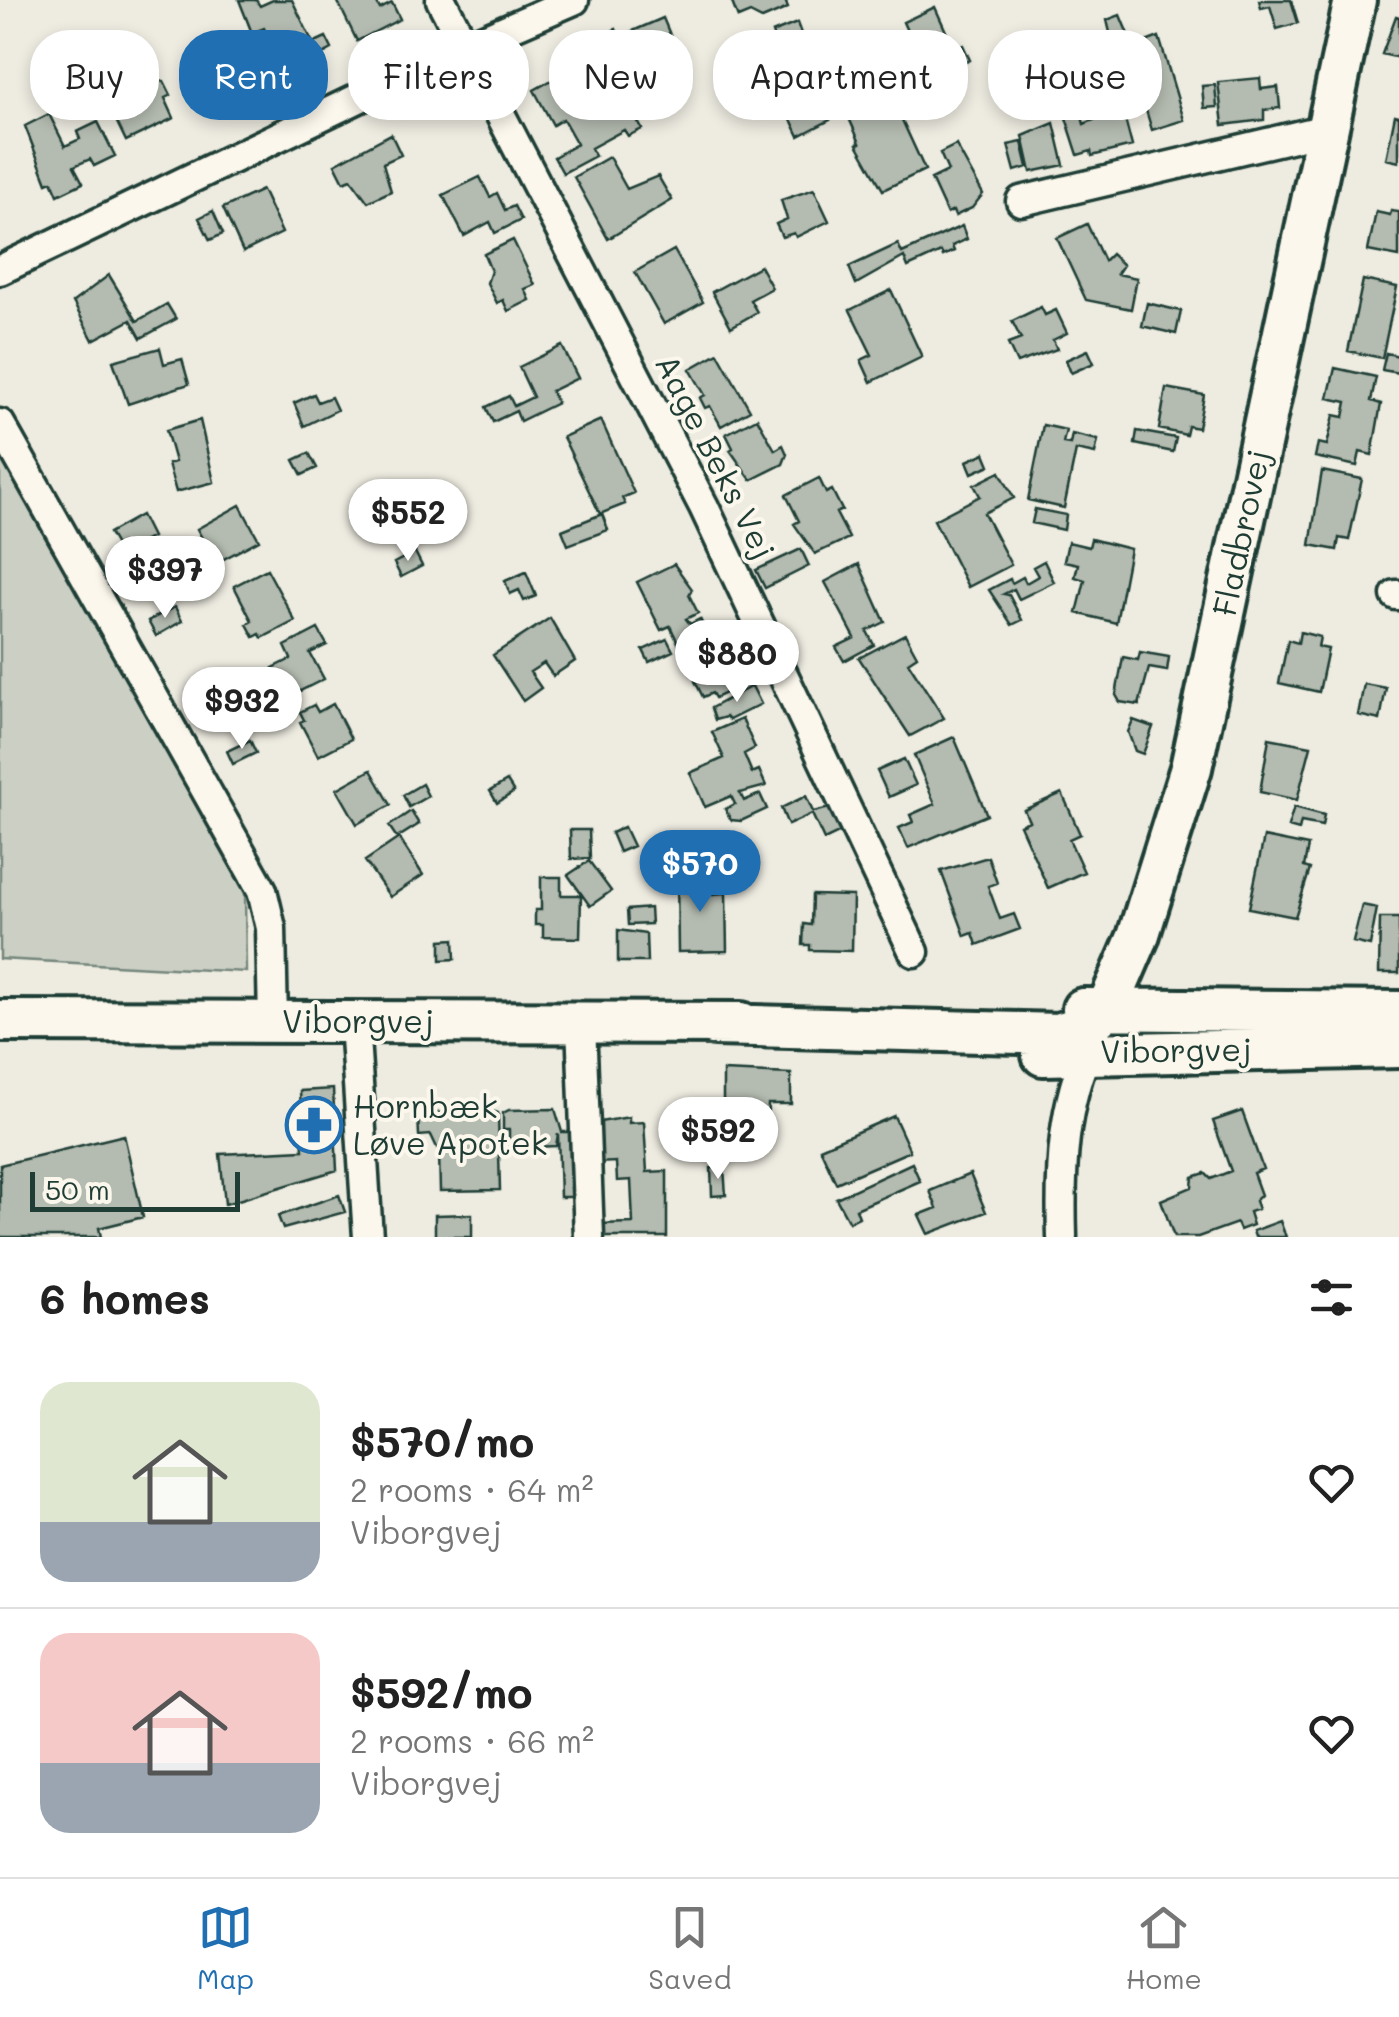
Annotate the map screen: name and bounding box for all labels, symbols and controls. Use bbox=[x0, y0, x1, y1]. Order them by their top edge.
chip: Buy bbox=[30, 30, 159, 120]
chip: Rent bbox=[179, 30, 328, 120]
chip: Filters bbox=[348, 30, 529, 120]
chip: New bbox=[549, 30, 693, 120]
chip: Apartment bbox=[713, 30, 968, 120]
chip: House bbox=[988, 30, 1162, 120]
street label: Aage Beks Vej bbox=[647, 347, 786, 566]
street label: Fladbrovej bbox=[1202, 446, 1278, 620]
pin: $552 bbox=[349, 479, 467, 564]
text: $552 bbox=[370, 490, 446, 532]
pin: $397 bbox=[106, 536, 224, 621]
text: $397 bbox=[127, 547, 203, 589]
pin: $880 bbox=[678, 620, 796, 705]
text: $880 bbox=[697, 631, 777, 673]
pin: $932 bbox=[183, 667, 301, 752]
text: $932 bbox=[204, 678, 280, 720]
pin: $570 bbox=[641, 830, 759, 915]
text: $570 bbox=[662, 841, 738, 883]
street label: Viborgvej bbox=[282, 999, 434, 1041]
street label: Viborgvej bbox=[1100, 1027, 1252, 1071]
place label: Hornbæk Løve Apotek bbox=[353, 1084, 548, 1163]
pharmacy icon: Hornbæk Løve Apotek bbox=[284, 1095, 344, 1155]
pin: $592 bbox=[659, 1097, 777, 1182]
text: $592 bbox=[680, 1108, 756, 1150]
scale bar bbox=[30, 1167, 240, 1212]
text: 50 m bbox=[45, 1171, 110, 1207]
text: 6 homes bbox=[40, 1270, 210, 1325]
icon: filters bbox=[1304, 1270, 1359, 1325]
text: $570/mo bbox=[350, 1413, 534, 1468]
icon: home bbox=[120, 1422, 240, 1542]
icon: heart bbox=[1304, 1455, 1359, 1510]
text: 2 rooms · 64 m² bbox=[350, 1468, 594, 1510]
text: Viborgvej bbox=[350, 1510, 502, 1552]
text: $592/mo bbox=[350, 1664, 533, 1719]
icon: home bbox=[120, 1673, 240, 1793]
icon: heart bbox=[1304, 1706, 1359, 1761]
text: 2 rooms · 66 m² bbox=[350, 1719, 594, 1761]
text: Viborgvej bbox=[350, 1761, 502, 1803]
tab: Map bbox=[197, 1900, 254, 1996]
tab: Saved bbox=[648, 1900, 731, 1996]
tab: Home bbox=[1126, 1900, 1202, 1996]

